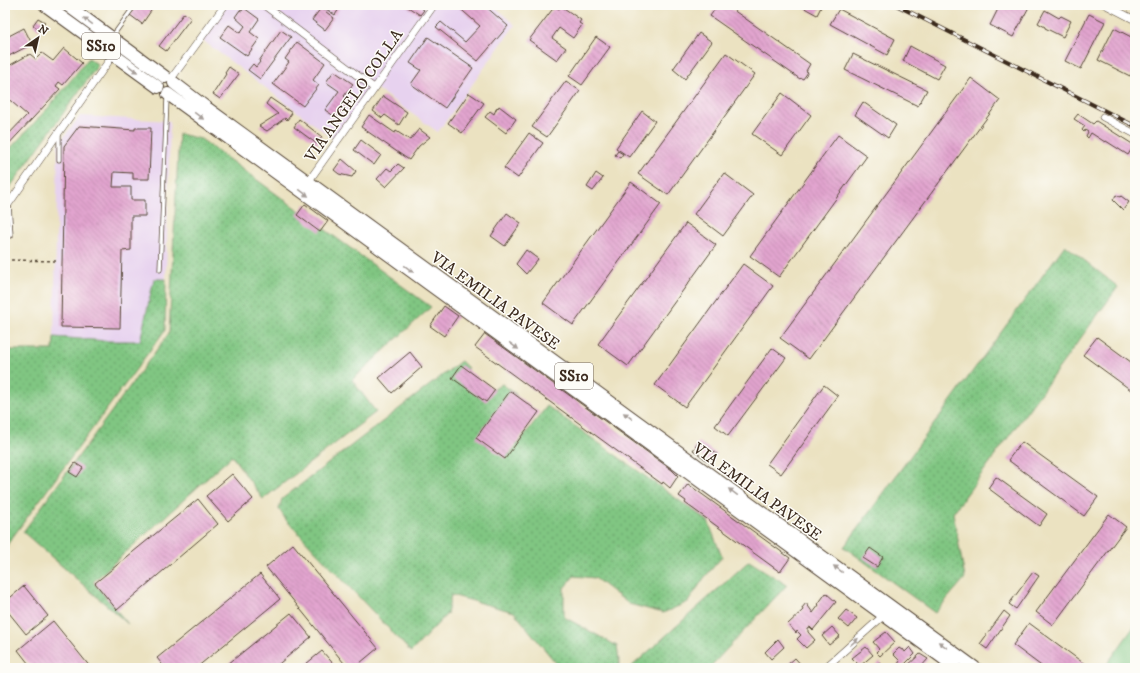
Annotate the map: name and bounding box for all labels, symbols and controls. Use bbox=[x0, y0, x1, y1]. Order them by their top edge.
one-way arrow bbox=[83, 17, 94, 25]
north arrow bbox=[18, 18, 58, 58]
text: N bbox=[35, 22, 51, 39]
street label: VIA ANGELO COLLA bbox=[300, 25, 408, 167]
road number: SS10 bbox=[82, 33, 120, 59]
one-way arrow bbox=[128, 65, 138, 73]
one-way arrow bbox=[194, 112, 205, 120]
one-way arrow bbox=[299, 189, 310, 197]
street label: VIA EMILIA PAVESE bbox=[426, 247, 564, 354]
one-way arrow bbox=[404, 265, 415, 274]
one-way arrow bbox=[509, 342, 520, 350]
road number: SS10 bbox=[555, 363, 593, 389]
one-way arrow bbox=[622, 412, 633, 420]
street label: VIA EMILIA PAVESE bbox=[688, 438, 826, 545]
one-way arrow bbox=[727, 488, 738, 497]
one-way arrow bbox=[832, 565, 843, 573]
one-way arrow bbox=[849, 637, 859, 647]
one-way arrow bbox=[937, 641, 948, 650]

